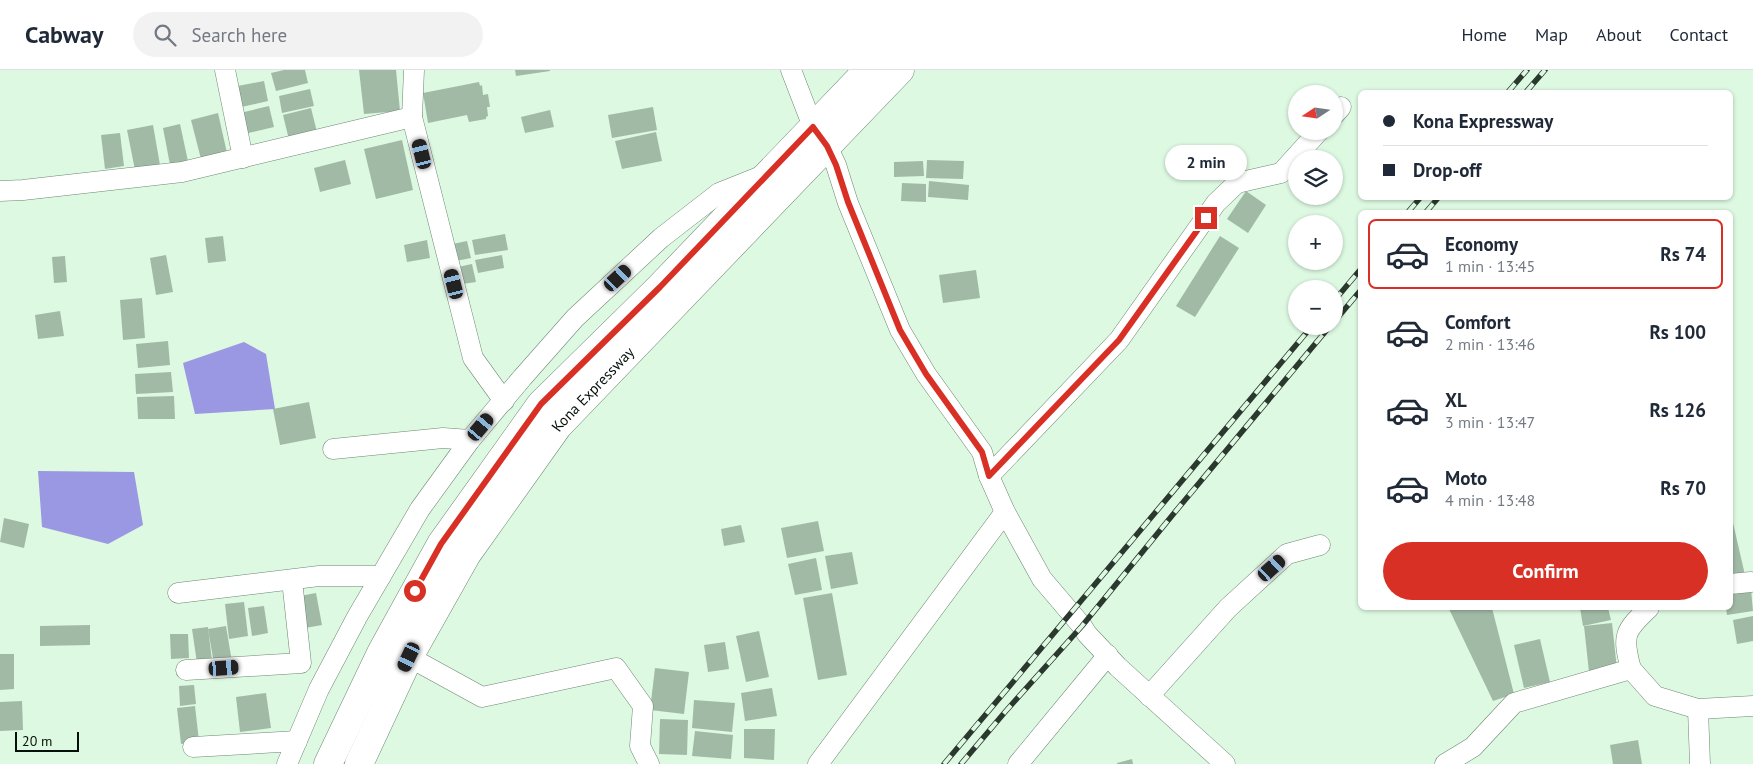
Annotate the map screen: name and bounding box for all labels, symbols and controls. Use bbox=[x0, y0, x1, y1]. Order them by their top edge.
search box bbox=[133, 12, 483, 57]
text: Cabway bbox=[25, 19, 103, 50]
icon: search bbox=[151, 21, 179, 49]
text: Search here bbox=[191, 23, 287, 47]
text: Home bbox=[1461, 23, 1507, 46]
text: Map bbox=[1535, 23, 1568, 46]
text: About bbox=[1596, 23, 1642, 46]
text: Contact bbox=[1670, 23, 1728, 46]
north arrow bbox=[1288, 85, 1342, 140]
map controls bbox=[1288, 85, 1343, 335]
text: Kona Expressway bbox=[1413, 109, 1553, 133]
car bbox=[411, 138, 432, 170]
callout: 2 min bbox=[1165, 146, 1247, 180]
button: layers bbox=[1288, 150, 1343, 205]
text: 2 min bbox=[1186, 152, 1226, 172]
text: Drop-off bbox=[1413, 158, 1481, 182]
route end bbox=[1195, 207, 1217, 229]
button: + bbox=[1288, 215, 1343, 270]
icon: car bbox=[1385, 232, 1430, 277]
text: Economy bbox=[1445, 232, 1518, 256]
text: Rs 74 bbox=[1660, 242, 1706, 266]
text: 1 min · 13:45 bbox=[1445, 256, 1535, 276]
car bbox=[601, 262, 634, 294]
car bbox=[443, 268, 464, 300]
button: − bbox=[1288, 280, 1343, 335]
icon: car bbox=[1385, 310, 1430, 355]
text: Comfort bbox=[1445, 310, 1511, 334]
text: Rs 100 bbox=[1649, 320, 1706, 344]
text: 2 min · 13:46 bbox=[1445, 334, 1535, 354]
street label: Kona Expressway bbox=[547, 343, 638, 435]
icon: car bbox=[1385, 388, 1430, 433]
text: XL bbox=[1445, 388, 1467, 412]
text: Rs 126 bbox=[1649, 398, 1706, 422]
car bbox=[465, 411, 496, 443]
text: 3 min · 13:47 bbox=[1445, 412, 1535, 432]
icon: car bbox=[1385, 466, 1430, 511]
text: Moto bbox=[1445, 466, 1487, 490]
text: Rs 70 bbox=[1660, 476, 1706, 500]
text: 4 min · 13:48 bbox=[1445, 490, 1535, 510]
button: Confirm bbox=[1383, 542, 1708, 600]
car bbox=[1255, 552, 1288, 584]
route start bbox=[404, 580, 426, 602]
car bbox=[395, 640, 422, 674]
car bbox=[208, 659, 239, 677]
scale bar bbox=[15, 729, 79, 752]
text: 20 m bbox=[22, 732, 52, 750]

